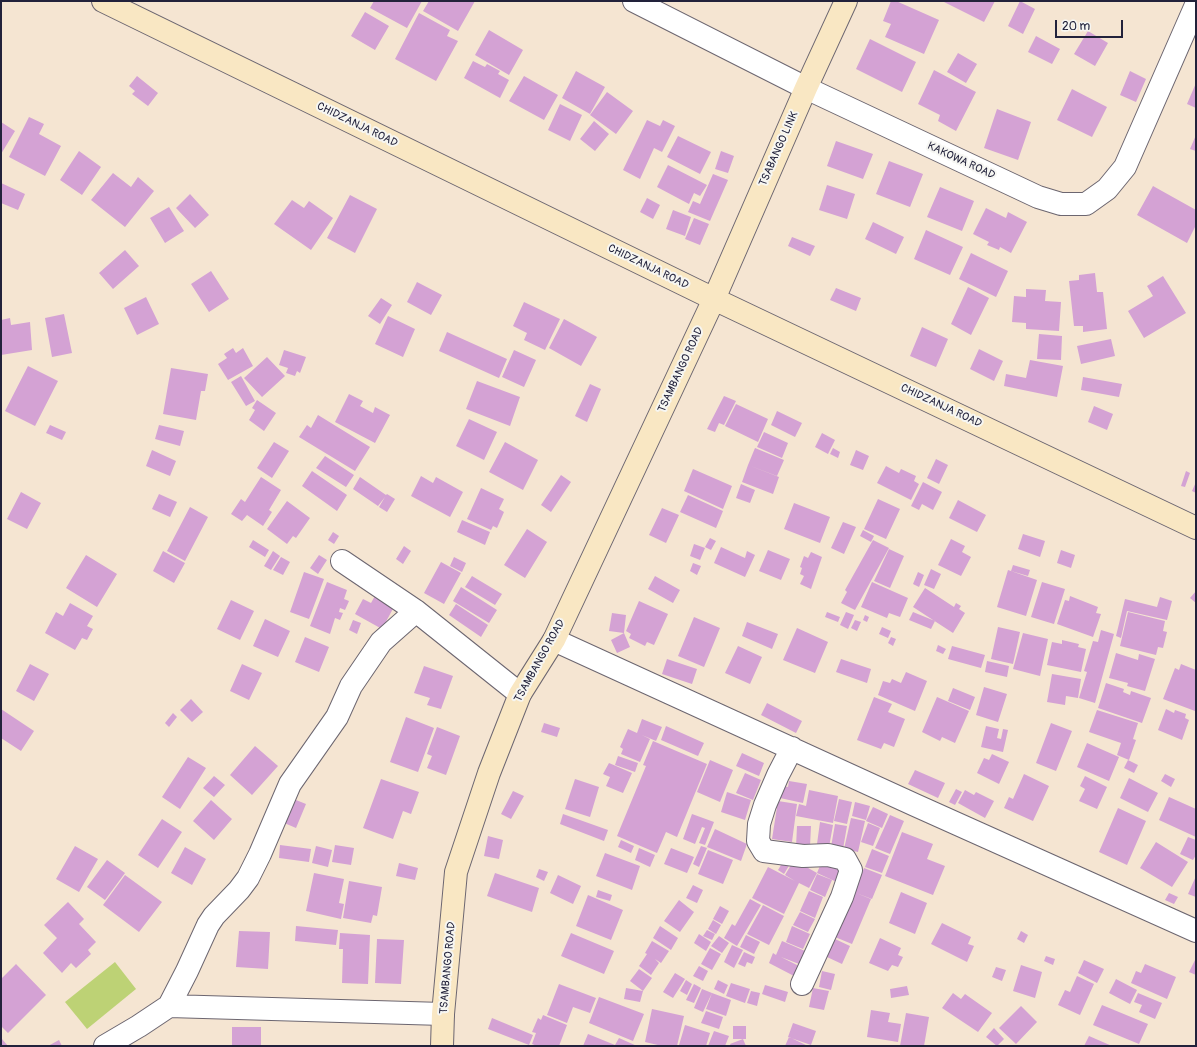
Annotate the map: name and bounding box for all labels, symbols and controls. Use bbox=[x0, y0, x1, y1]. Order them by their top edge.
scale bar bbox=[1057, 12, 1125, 38]
text: 20 m bbox=[1062, 19, 1090, 34]
street label: CHIDZANJA ROAD bbox=[315, 100, 399, 150]
street label: TSABANGO LINK bbox=[757, 110, 801, 188]
street label: KAKOWA ROAD bbox=[925, 140, 997, 182]
street label: CHIDZANJA ROAD bbox=[606, 242, 690, 292]
street label: TSAMBANGO ROAD bbox=[655, 325, 707, 415]
street label: CHIDZANJA ROAD bbox=[898, 381, 984, 431]
street label: TSAMBANGO ROAD bbox=[512, 617, 568, 705]
street label: TSAMBANGO ROAD bbox=[437, 921, 459, 1015]

